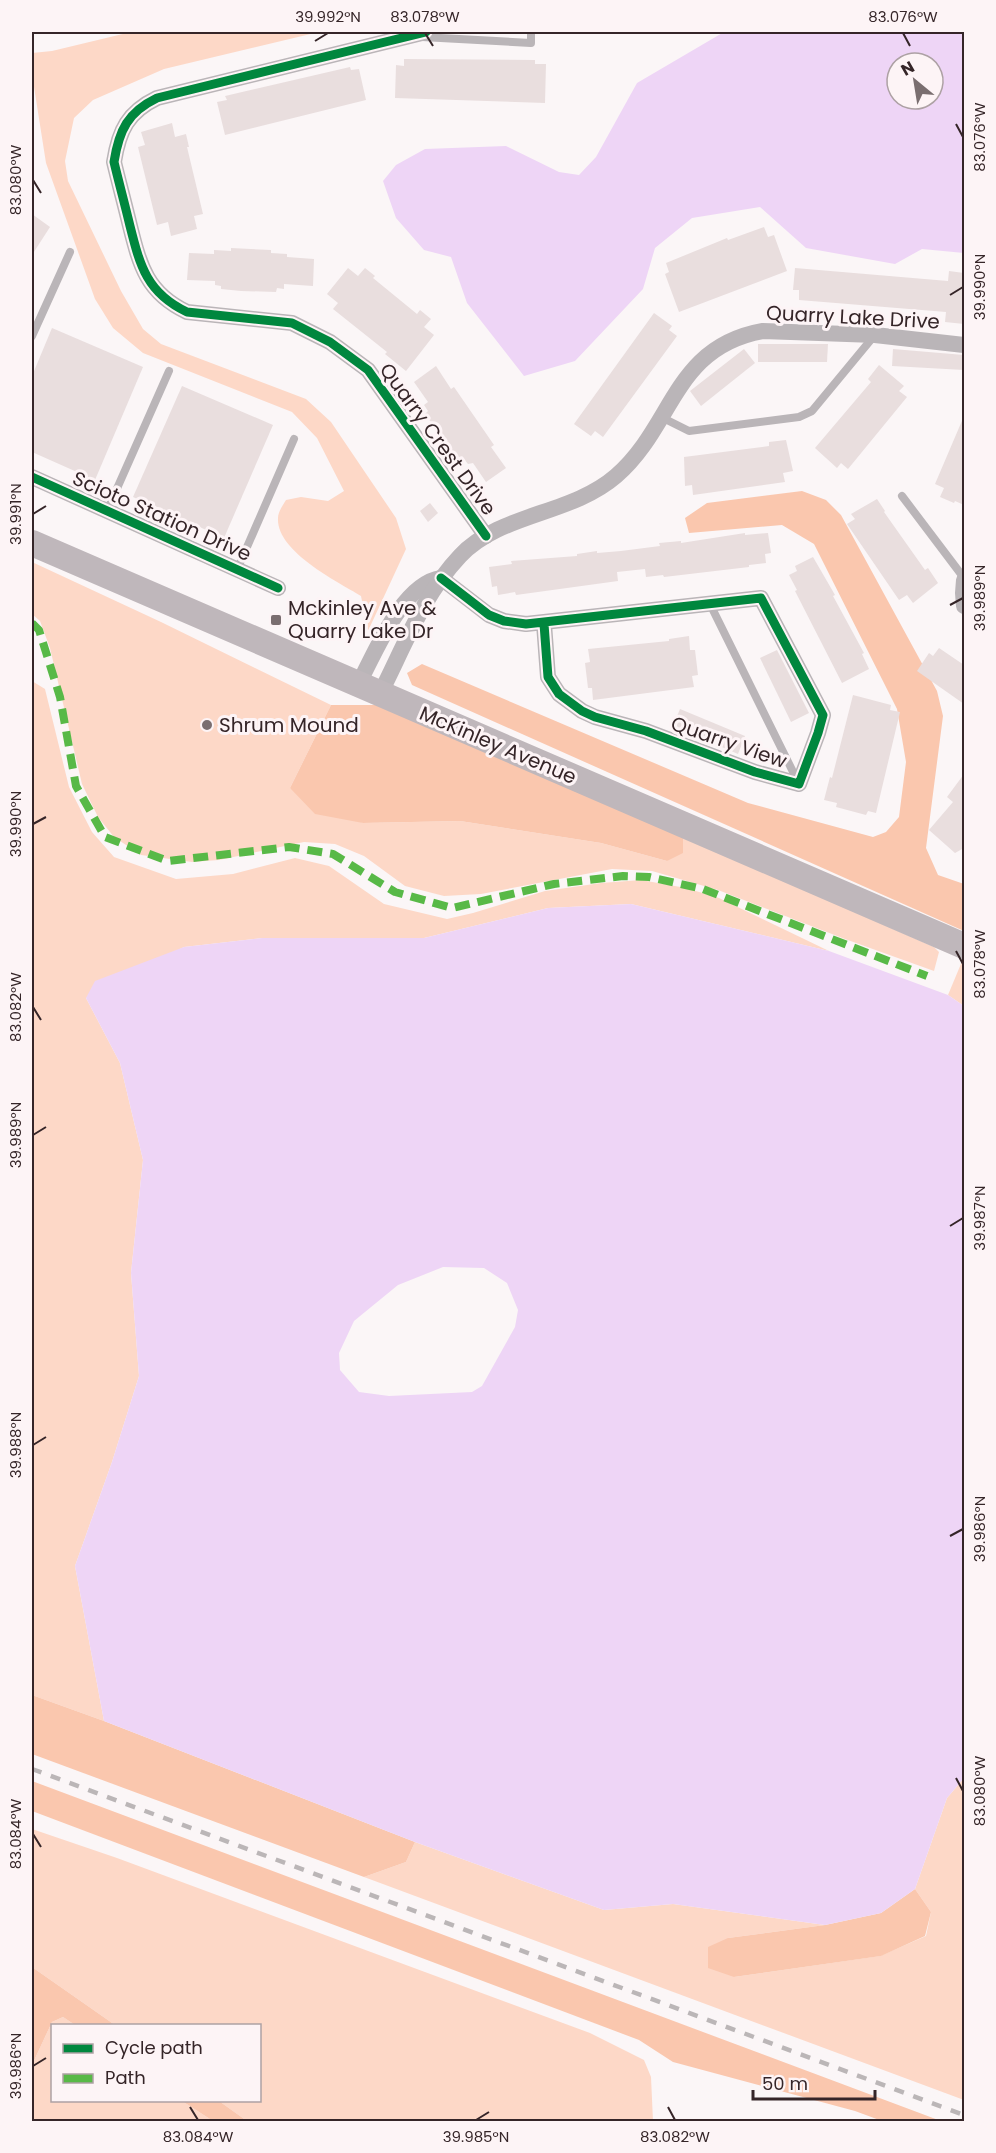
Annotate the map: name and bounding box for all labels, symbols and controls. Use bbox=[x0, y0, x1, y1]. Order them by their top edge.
text: 39.992°N bbox=[295, 6, 361, 27]
text: 83.078°W bbox=[390, 6, 460, 27]
text: 83.076°W bbox=[868, 6, 938, 27]
north arrow bbox=[885, 51, 945, 111]
text: N bbox=[897, 55, 919, 81]
text: 83.076°W bbox=[969, 102, 990, 172]
text: 83.080°W bbox=[5, 144, 26, 215]
text: 39.990°N bbox=[969, 254, 990, 320]
street label: Quarry Lake Drive bbox=[765, 298, 941, 336]
street label: Quarry Crest Drive bbox=[373, 357, 503, 521]
street label: Scioto Station Drive bbox=[68, 464, 256, 568]
text: 39.991°N bbox=[5, 483, 26, 545]
text: 39.989°N bbox=[969, 565, 990, 631]
place label: Mckinley Ave & Quarry Lake Dr bbox=[288, 594, 437, 645]
marker: Mckinley Ave & Quarry Lake Dr bbox=[269, 613, 283, 627]
street label: McKinley Avenue bbox=[415, 699, 581, 791]
street label: Quarry View bbox=[667, 709, 791, 775]
place label: Shrum Mound bbox=[219, 711, 359, 739]
marker: Shrum Mound bbox=[200, 718, 214, 732]
text: 39.990°N bbox=[5, 791, 26, 857]
text: 83.078°W bbox=[969, 929, 990, 999]
text: 83.082°W bbox=[5, 972, 26, 1042]
text: 39.989°N bbox=[5, 1102, 26, 1168]
text: 39.987°N bbox=[969, 1185, 990, 1251]
text: 39.988°N bbox=[5, 1412, 26, 1478]
text: 39.986°N bbox=[969, 1496, 990, 1562]
text: 83.080°W bbox=[969, 1755, 990, 1826]
text: 83.084°W bbox=[5, 1798, 26, 1869]
legend bbox=[51, 2024, 261, 2102]
text: 39.986°N bbox=[5, 2033, 26, 2099]
text: Cycle path bbox=[105, 2035, 203, 2060]
scale bar bbox=[753, 2063, 874, 2101]
text: Path bbox=[105, 2065, 146, 2090]
text: 50 m bbox=[762, 2071, 808, 2096]
text: 83.084°W bbox=[163, 2126, 234, 2147]
text: 39.985°N bbox=[443, 2126, 509, 2147]
text: 83.082°W bbox=[640, 2126, 710, 2147]

